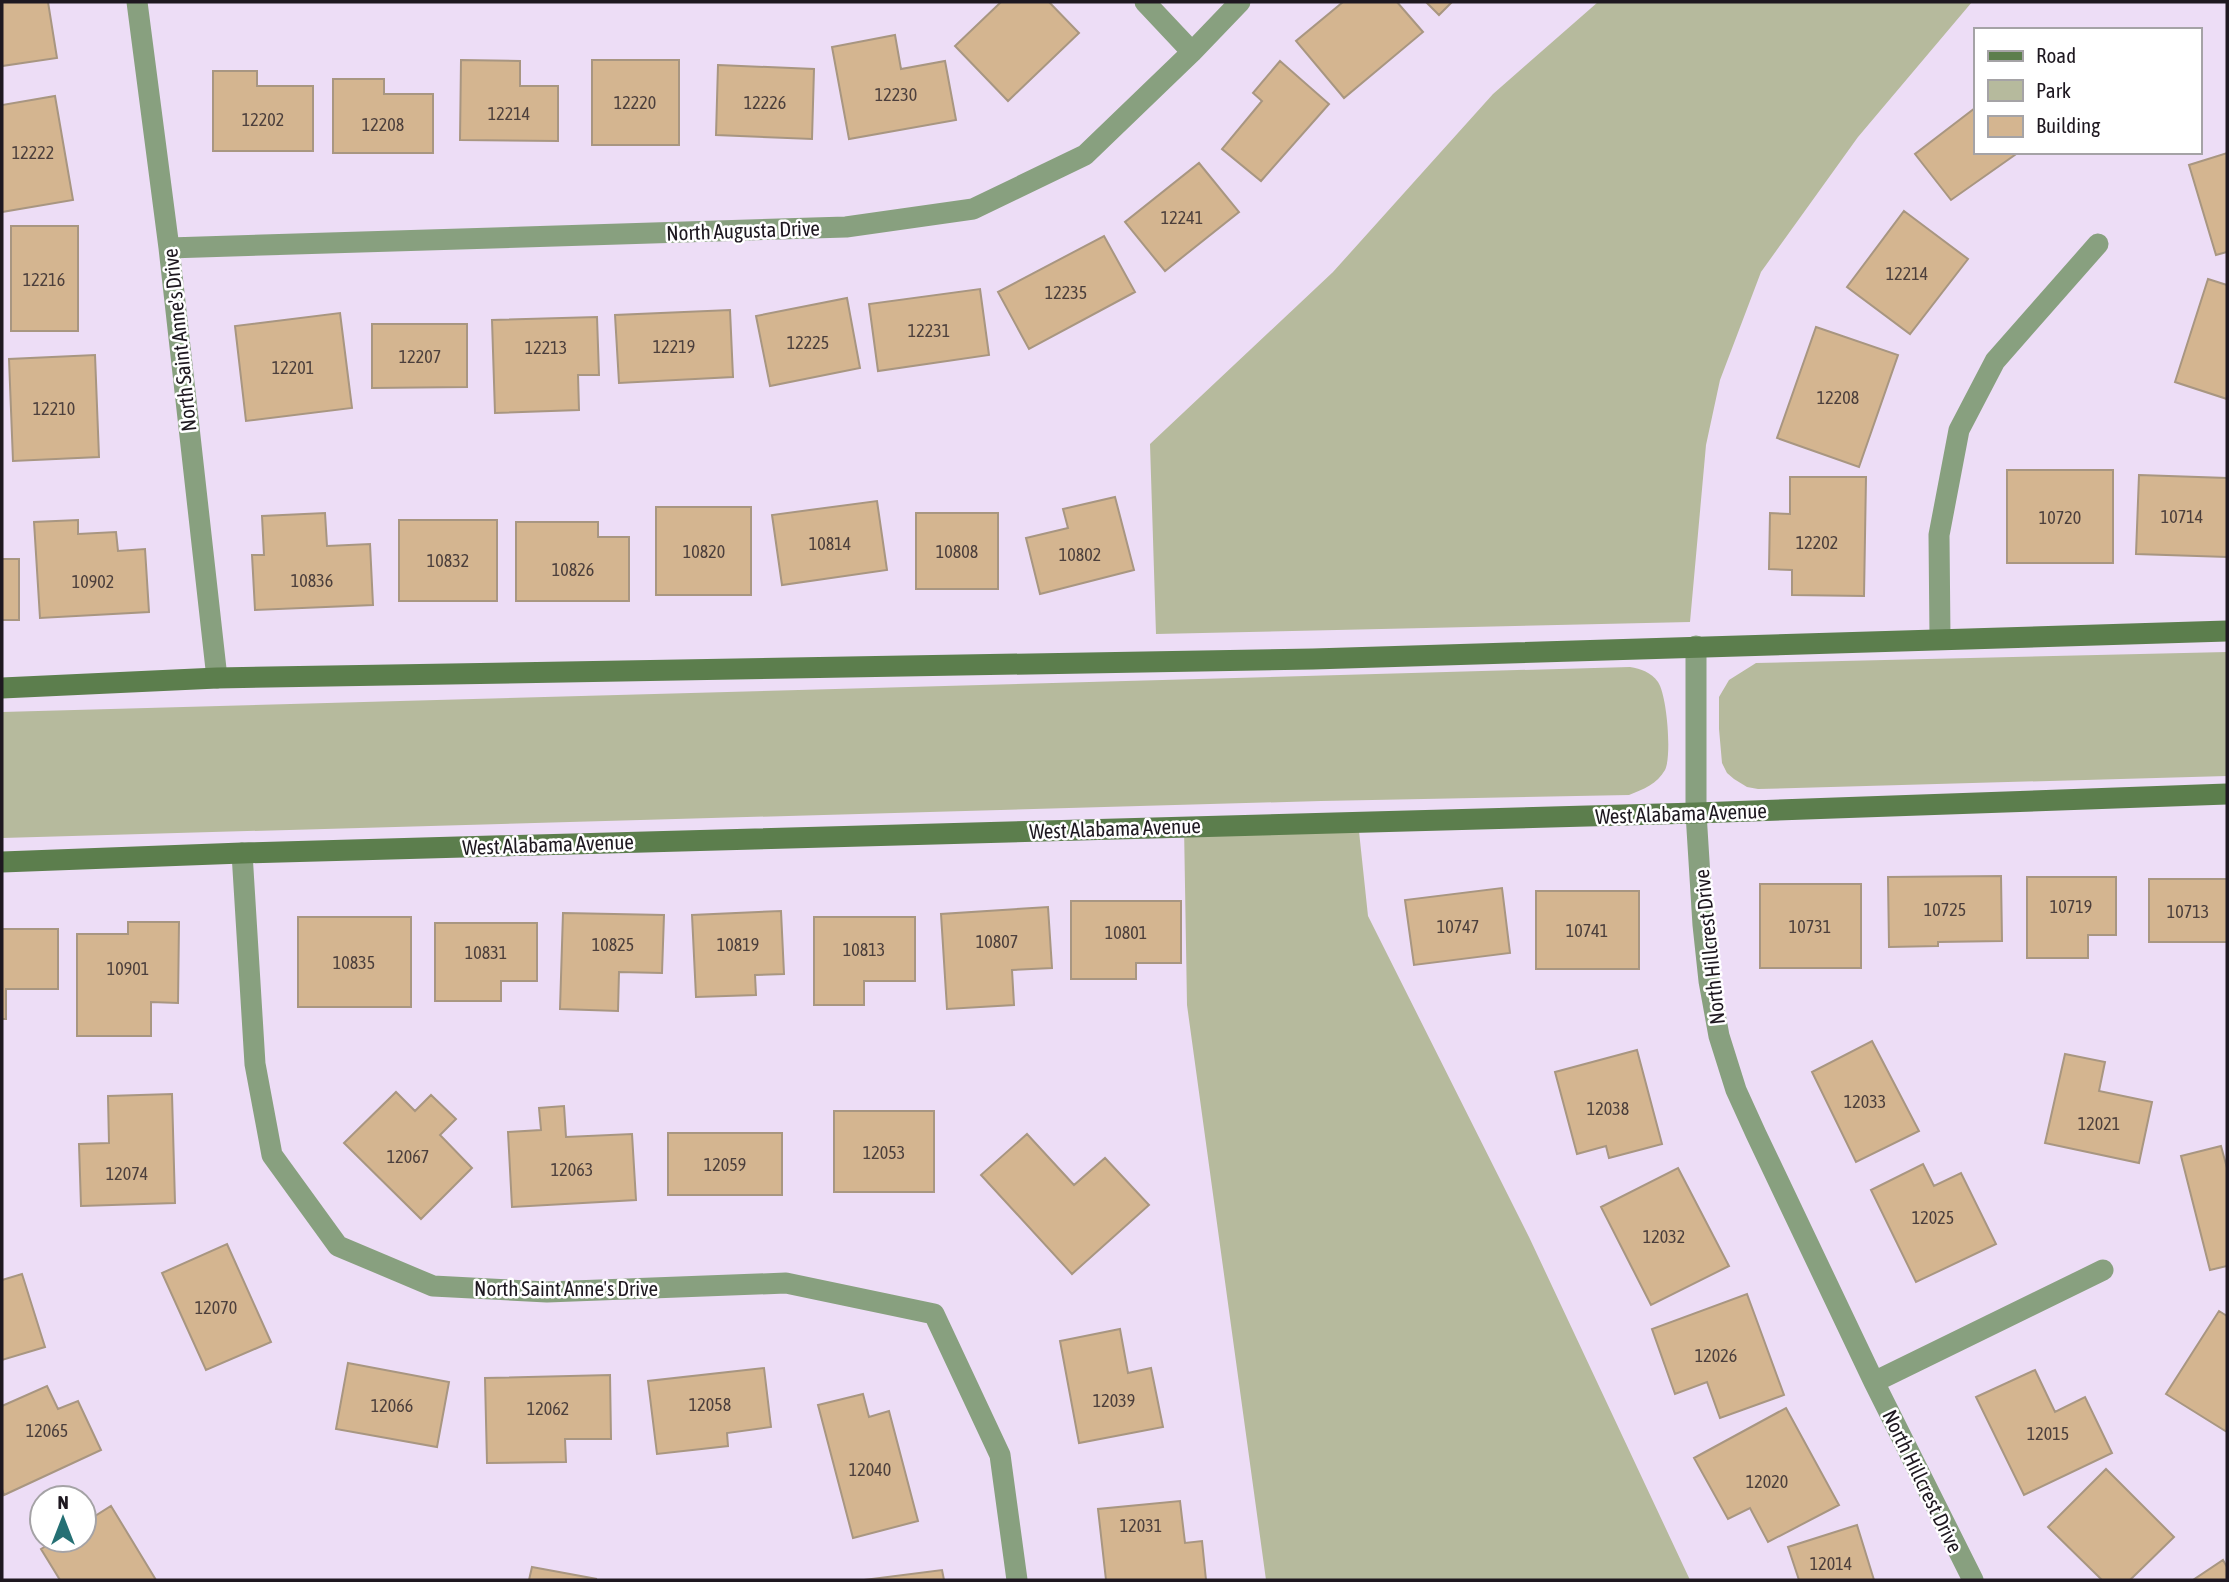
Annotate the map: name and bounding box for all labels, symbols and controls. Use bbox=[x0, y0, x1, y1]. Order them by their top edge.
legend bbox=[1974, 28, 2201, 154]
text: Road bbox=[2036, 43, 2076, 67]
text: Park bbox=[2036, 78, 2071, 102]
house number: 12230 bbox=[875, 84, 917, 105]
house number: 12220 bbox=[614, 92, 656, 113]
house number: 12226 bbox=[744, 92, 786, 113]
house number: 12214 bbox=[488, 103, 530, 124]
house number: 12202 bbox=[242, 109, 284, 130]
text: Building bbox=[2036, 113, 2100, 137]
house number: 12208 bbox=[362, 114, 404, 135]
house number: 12222 bbox=[12, 142, 54, 163]
house number: 12241 bbox=[1161, 207, 1203, 228]
street label: North Augusta Drive bbox=[666, 215, 820, 245]
street label: North Saint Anne's Drive bbox=[157, 247, 201, 433]
house number: 12214 bbox=[1886, 263, 1928, 284]
house number: 12216 bbox=[23, 269, 65, 290]
house number: 12235 bbox=[1045, 282, 1087, 303]
house number: 12231 bbox=[908, 320, 950, 341]
house number: 12225 bbox=[787, 332, 829, 353]
house number: 12219 bbox=[653, 336, 695, 357]
house number: 12213 bbox=[525, 337, 567, 358]
house number: 12207 bbox=[399, 346, 441, 367]
house number: 12201 bbox=[272, 357, 314, 378]
house number: 12208 bbox=[1817, 387, 1859, 408]
house number: 12210 bbox=[33, 398, 75, 419]
house number: 10714 bbox=[2161, 506, 2203, 527]
house number: 10720 bbox=[2039, 507, 2081, 528]
house number: 12202 bbox=[1796, 532, 1838, 553]
house number: 10814 bbox=[809, 533, 851, 554]
house number: 10820 bbox=[683, 541, 725, 562]
house number: 10808 bbox=[936, 541, 978, 562]
house number: 10802 bbox=[1059, 544, 1101, 565]
house number: 10832 bbox=[427, 550, 469, 571]
house number: 10826 bbox=[552, 559, 594, 580]
house number: 10836 bbox=[291, 570, 333, 591]
house number: 10902 bbox=[72, 571, 114, 592]
street label: West Alabama Avenue bbox=[1595, 798, 1767, 828]
street label: West Alabama Avenue bbox=[1029, 813, 1201, 843]
street label: West Alabama Avenue bbox=[462, 829, 634, 859]
street label: North Hillcrest Drive bbox=[1689, 868, 1729, 1026]
house number: 10719 bbox=[2050, 896, 2092, 917]
house number: 10725 bbox=[1924, 899, 1966, 920]
house number: 10713 bbox=[2167, 901, 2209, 922]
house number: 10747 bbox=[1437, 916, 1479, 937]
house number: 10731 bbox=[1789, 916, 1831, 937]
house number: 10741 bbox=[1566, 920, 1608, 941]
house number: 10801 bbox=[1105, 922, 1147, 943]
house number: 10807 bbox=[976, 931, 1018, 952]
house number: 10825 bbox=[592, 934, 634, 955]
house number: 10819 bbox=[717, 934, 759, 955]
house number: 10813 bbox=[843, 939, 885, 960]
house number: 10831 bbox=[465, 942, 507, 963]
house number: 10835 bbox=[333, 952, 375, 973]
house number: 10901 bbox=[107, 958, 149, 979]
house number: 12033 bbox=[1844, 1091, 1886, 1112]
house number: 12038 bbox=[1587, 1098, 1629, 1119]
house number: 12021 bbox=[2078, 1113, 2120, 1134]
house number: 12053 bbox=[863, 1142, 905, 1163]
house number: 12067 bbox=[387, 1146, 429, 1167]
house number: 12059 bbox=[704, 1154, 746, 1175]
house number: 12063 bbox=[551, 1159, 593, 1180]
house number: 12074 bbox=[106, 1163, 148, 1184]
house number: 12025 bbox=[1912, 1207, 1954, 1228]
house number: 12032 bbox=[1643, 1226, 1685, 1247]
street label: North Saint Anne's Drive bbox=[474, 1276, 658, 1300]
house number: 12070 bbox=[195, 1297, 237, 1318]
house number: 12026 bbox=[1695, 1345, 1737, 1366]
house number: 12039 bbox=[1093, 1390, 1135, 1411]
house number: 12058 bbox=[689, 1394, 731, 1415]
house number: 12066 bbox=[371, 1395, 413, 1416]
house number: 12062 bbox=[527, 1398, 569, 1419]
street label: North Hillcrest Drive bbox=[1878, 1406, 1968, 1556]
house number: 12065 bbox=[26, 1420, 68, 1441]
house number: 12015 bbox=[2027, 1423, 2069, 1444]
house number: 12040 bbox=[849, 1459, 891, 1480]
house number: 12020 bbox=[1746, 1471, 1788, 1492]
north arrow bbox=[28, 1484, 98, 1554]
text: N bbox=[57, 1491, 69, 1513]
house number: 12031 bbox=[1120, 1515, 1162, 1536]
house number: 12014 bbox=[1810, 1553, 1852, 1574]

